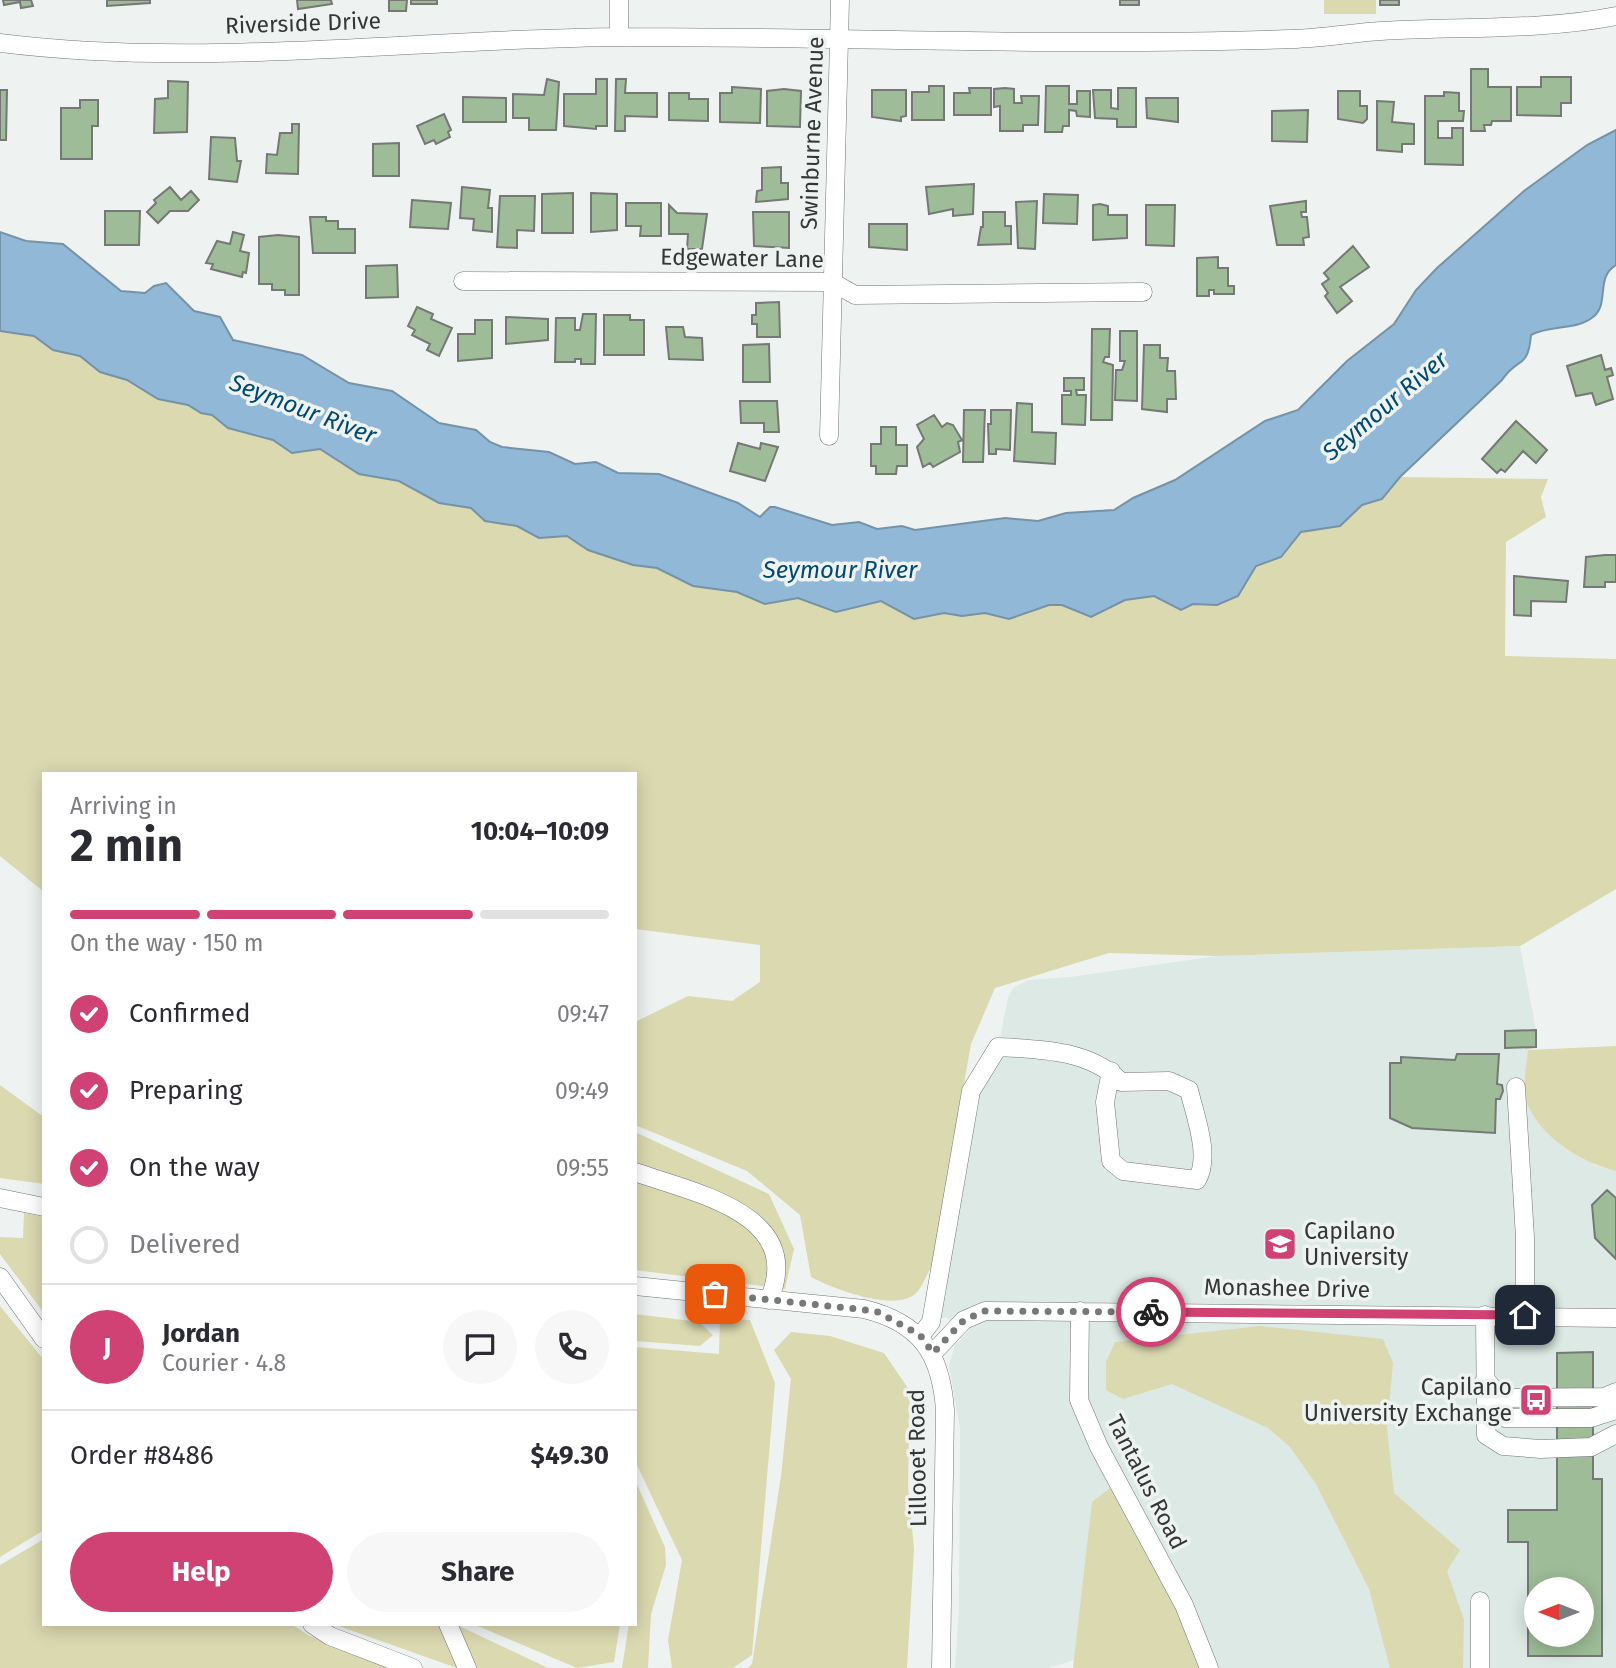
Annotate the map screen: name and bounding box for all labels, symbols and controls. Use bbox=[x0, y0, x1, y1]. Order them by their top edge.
street label: Riverside Drive bbox=[224, 6, 382, 40]
street label: Swinburne Avenue bbox=[795, 36, 829, 230]
street label: Edgewater Lane bbox=[660, 243, 824, 273]
water label: Seymour River bbox=[1316, 345, 1454, 467]
water label: Seymour River bbox=[225, 368, 381, 450]
water label: Seymour River bbox=[762, 556, 918, 584]
text: Arriving in bbox=[70, 792, 177, 820]
text: 10:04–10:09 bbox=[471, 816, 609, 847]
text: 2 min bbox=[70, 818, 183, 873]
text: On the way · 150 m bbox=[70, 929, 263, 957]
icon: check bbox=[70, 995, 108, 1033]
text: Confirmed bbox=[129, 998, 250, 1029]
text: 09:47 bbox=[557, 1000, 609, 1028]
icon: check bbox=[70, 1072, 108, 1110]
text: Preparing bbox=[129, 1075, 242, 1106]
text: 09:49 bbox=[555, 1077, 609, 1105]
icon: check bbox=[70, 1149, 108, 1187]
text: On the way bbox=[129, 1152, 260, 1183]
text: 09:55 bbox=[556, 1154, 609, 1182]
place label: Capilano University bbox=[1304, 1217, 1409, 1271]
school or university icon: Capilano University bbox=[1261, 1225, 1299, 1263]
text: Delivered bbox=[129, 1229, 241, 1260]
pin bbox=[685, 1264, 745, 1324]
street label: Monashee Drive bbox=[1204, 1273, 1370, 1303]
icon: bag bbox=[696, 1275, 734, 1313]
courier bbox=[1116, 1277, 1186, 1347]
pin bbox=[1495, 1285, 1555, 1345]
icon: bike bbox=[1132, 1293, 1170, 1331]
icon: home bbox=[1506, 1296, 1544, 1334]
button: chat bbox=[443, 1310, 517, 1384]
button: phone bbox=[535, 1310, 609, 1384]
text: Jordan bbox=[162, 1318, 240, 1349]
text: J bbox=[103, 1332, 111, 1363]
text: Courier · 4.8 bbox=[162, 1349, 286, 1377]
place label: Capilano University Exchange bbox=[1304, 1373, 1512, 1427]
bus stop icon: Capilano University Exchange bbox=[1517, 1381, 1555, 1419]
street label: Lillooet Road bbox=[902, 1389, 932, 1527]
street label: Tantalus Road bbox=[1101, 1410, 1193, 1554]
text: Order #8486 bbox=[70, 1440, 214, 1471]
text: $49.30 bbox=[531, 1440, 609, 1471]
button: Help bbox=[70, 1532, 333, 1612]
button: Share bbox=[347, 1532, 609, 1612]
north arrow bbox=[1524, 1577, 1594, 1647]
map controls bbox=[1524, 1577, 1594, 1647]

